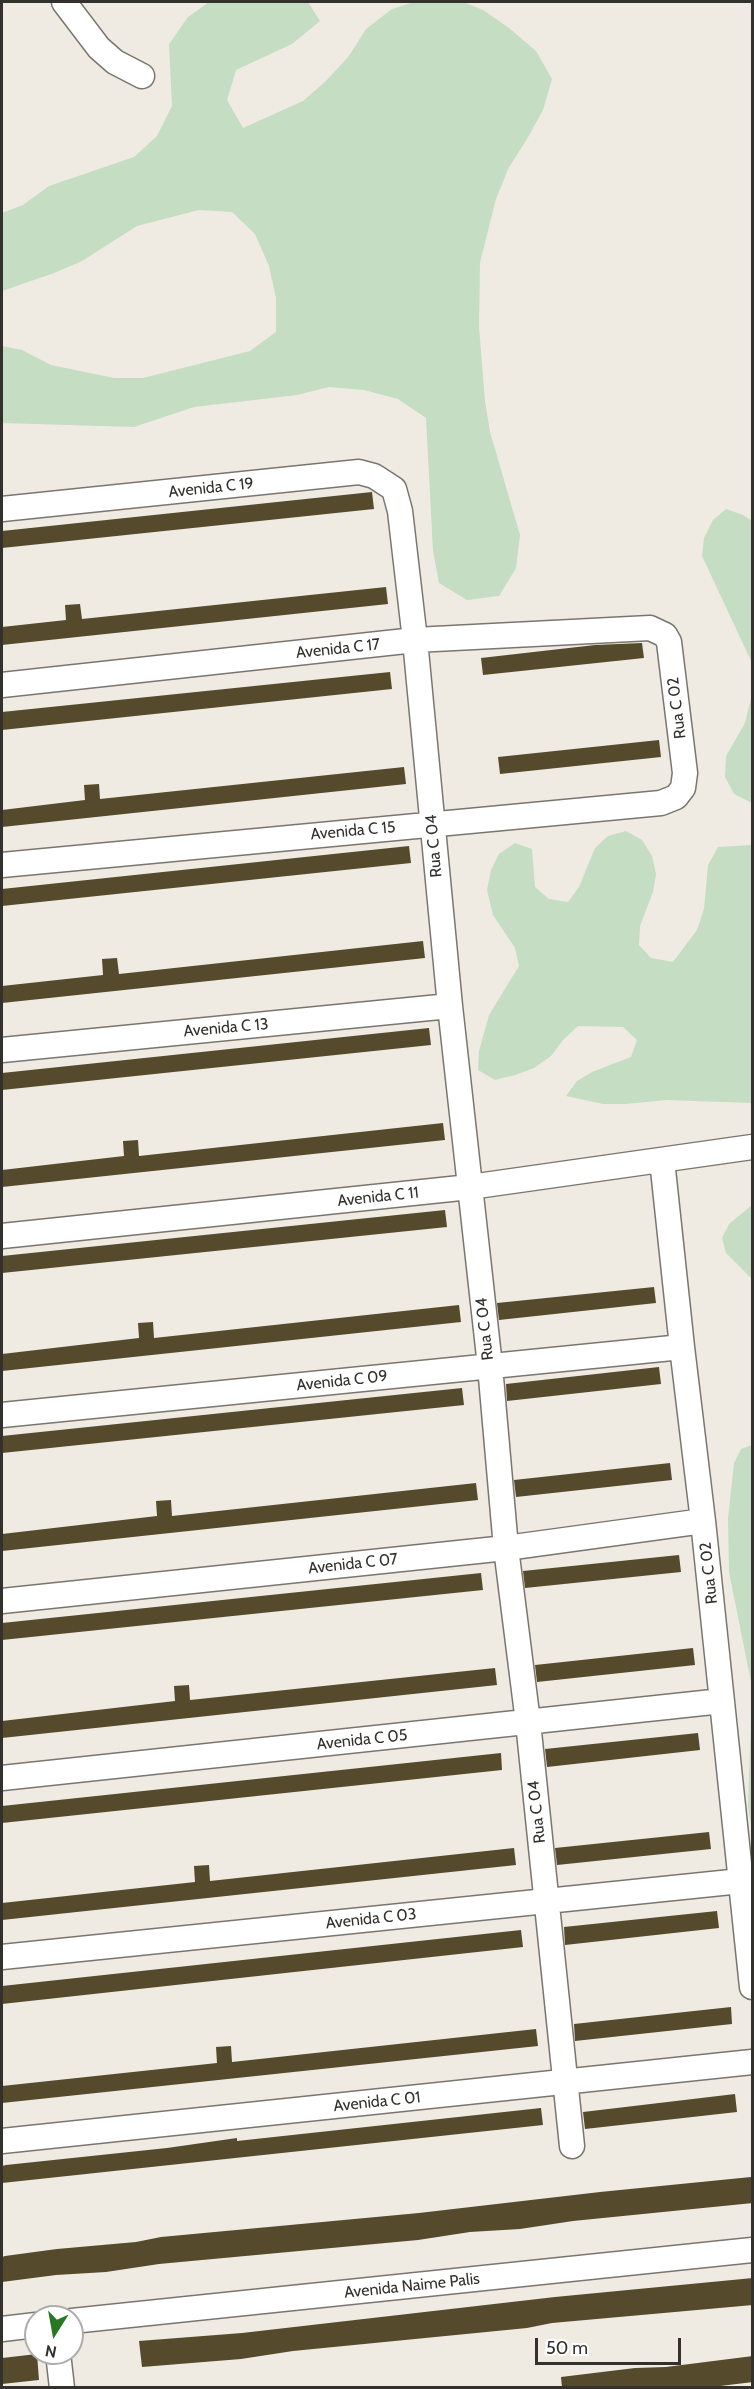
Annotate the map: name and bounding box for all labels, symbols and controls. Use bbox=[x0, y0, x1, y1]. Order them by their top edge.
street label: Avenida C 19 bbox=[167, 474, 255, 502]
street label: Avenida C 17 bbox=[295, 635, 381, 663]
street label: Rua C 02 bbox=[664, 676, 690, 740]
street label: Rua C 04 bbox=[422, 814, 446, 878]
street label: Avenida C 15 bbox=[310, 818, 396, 844]
street label: Avenida C 13 bbox=[183, 1015, 269, 1041]
street label: Avenida C 11 bbox=[336, 1183, 420, 1211]
street label: Rua C 04 bbox=[472, 1297, 498, 1361]
street label: Avenida C 09 bbox=[296, 1367, 388, 1395]
street label: Rua C 02 bbox=[696, 1541, 722, 1605]
street label: Avenida C 07 bbox=[307, 1550, 399, 1578]
street label: Avenida C 05 bbox=[316, 1726, 408, 1754]
street label: Rua C 04 bbox=[524, 1780, 550, 1844]
street label: Avenida C 03 bbox=[325, 1905, 417, 1933]
street label: Avenida C 01 bbox=[332, 2088, 422, 2116]
street label: Avenida Naime Palis bbox=[343, 2269, 481, 2303]
north arrow bbox=[24, 2305, 84, 2365]
scale bar bbox=[538, 2326, 684, 2364]
text: 50 m bbox=[546, 2337, 588, 2359]
text: N bbox=[43, 2341, 58, 2362]

